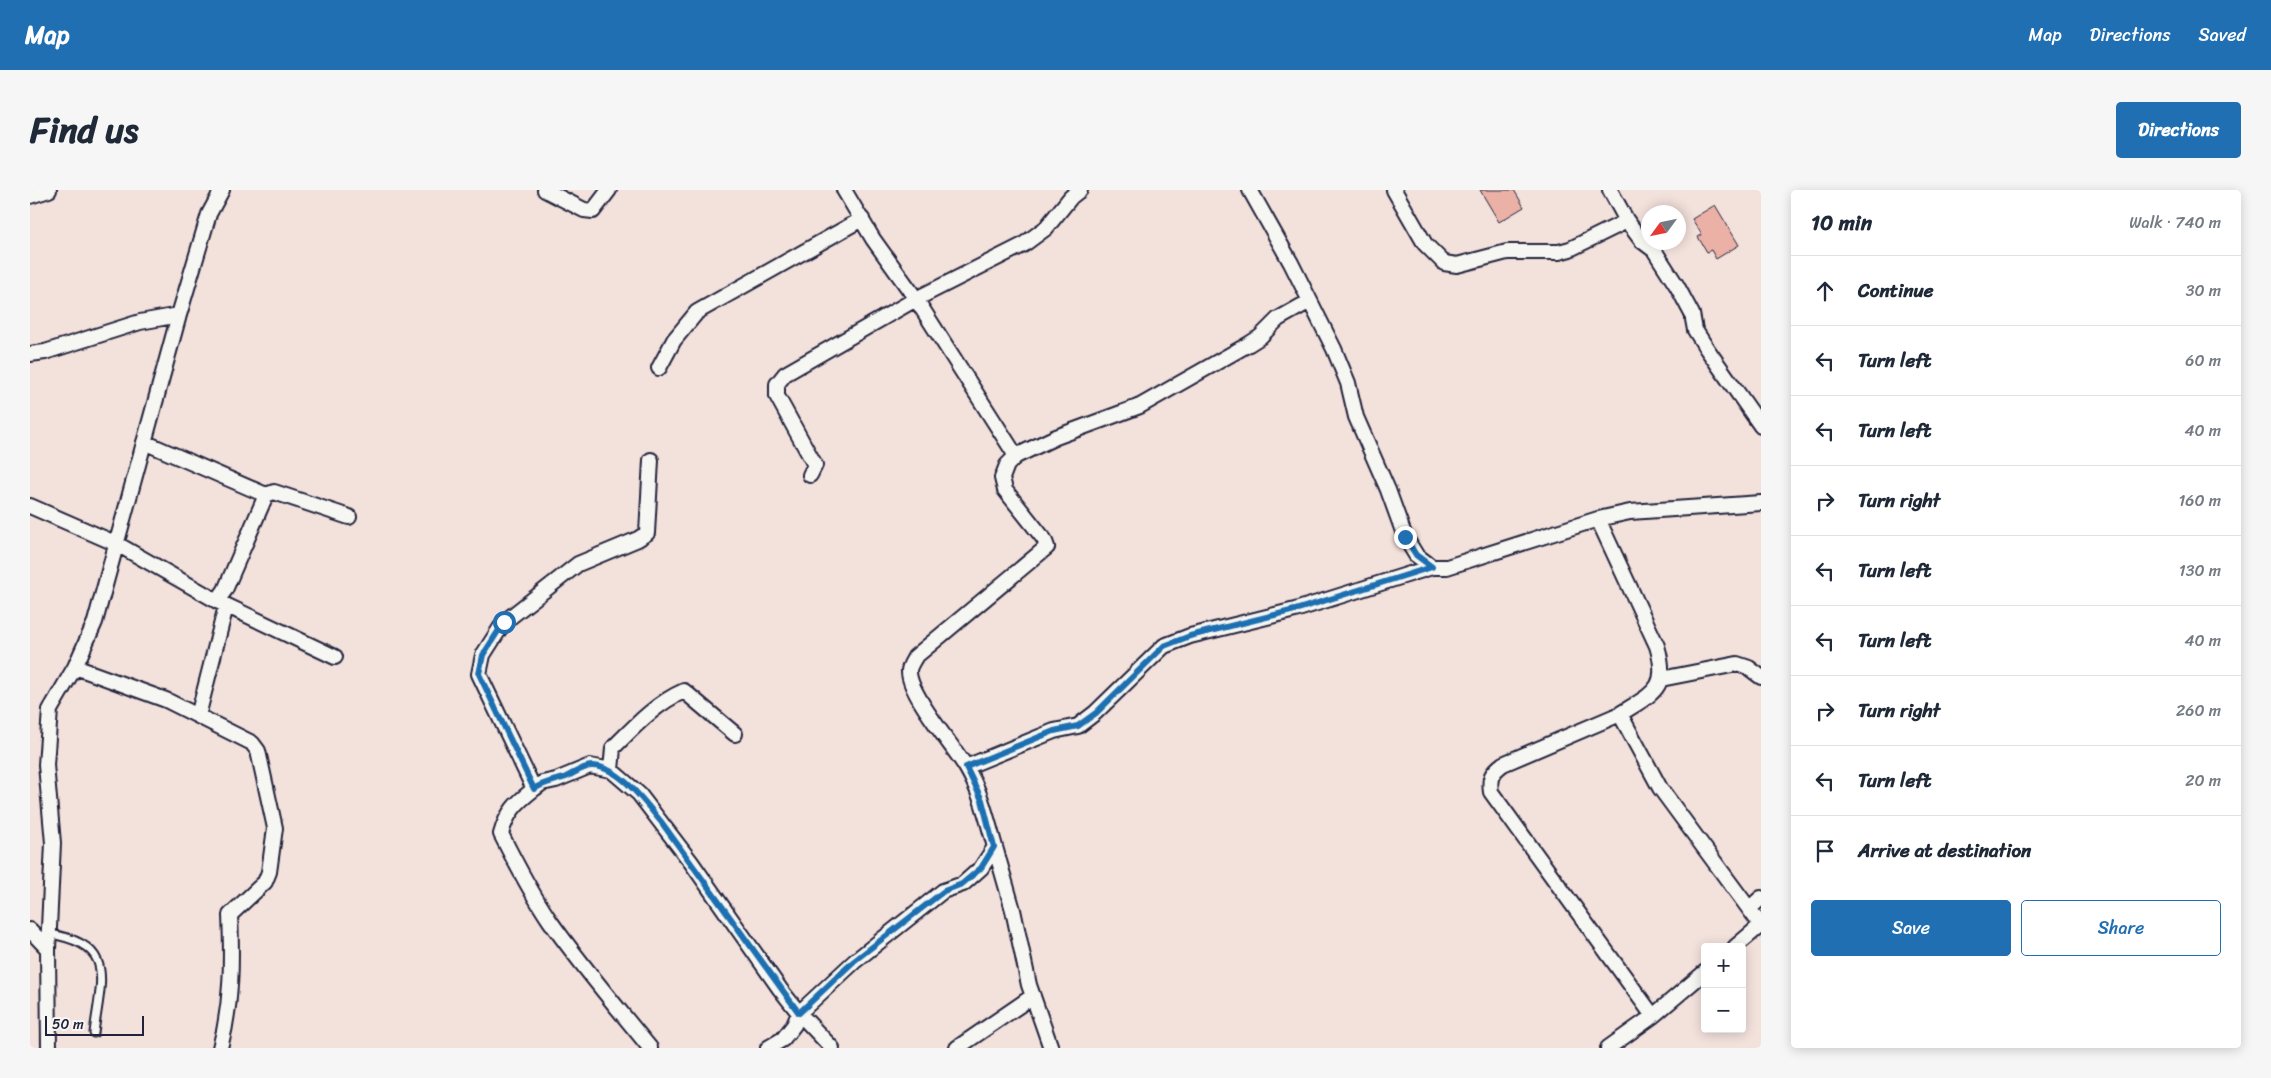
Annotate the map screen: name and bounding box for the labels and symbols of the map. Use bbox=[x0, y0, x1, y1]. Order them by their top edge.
north arrow bbox=[1641, 205, 1686, 250]
route end bbox=[1394, 526, 1417, 549]
route start bbox=[493, 611, 516, 634]
scale bar bbox=[45, 1013, 144, 1036]

